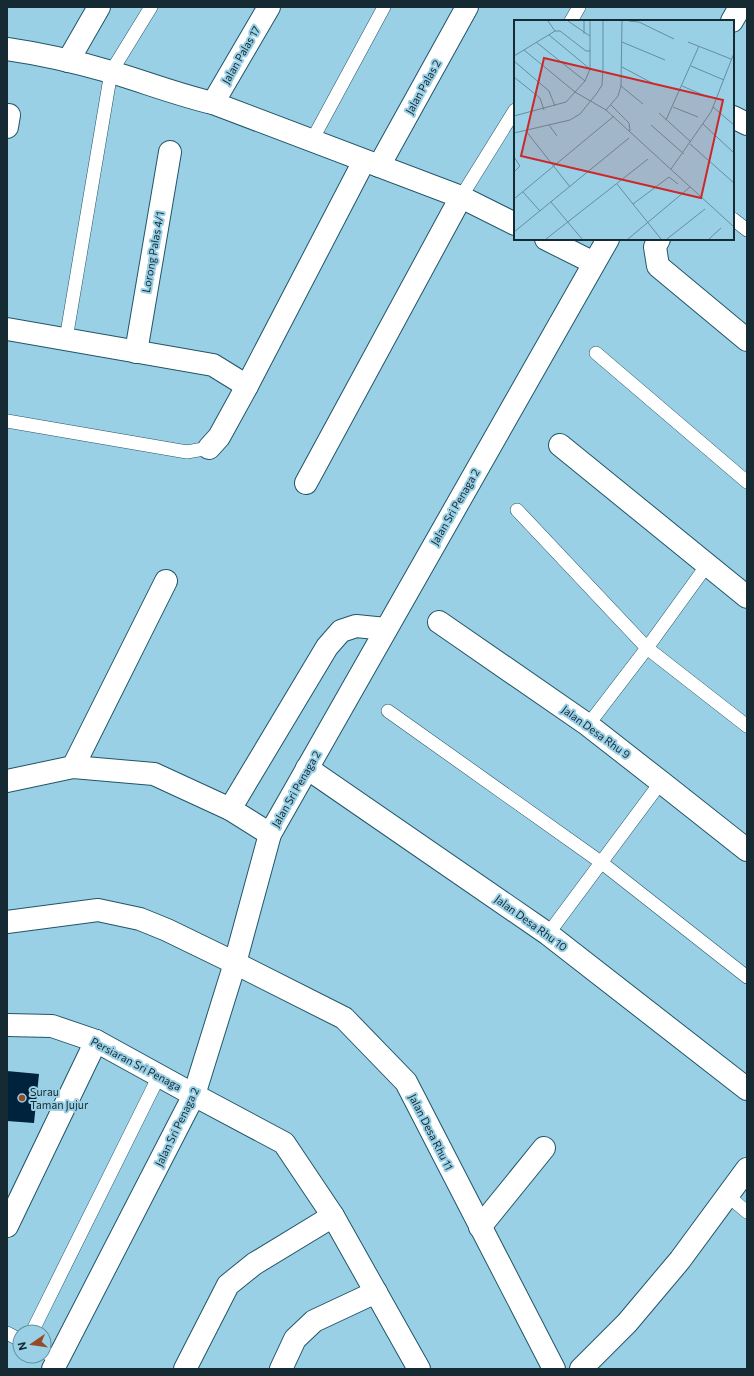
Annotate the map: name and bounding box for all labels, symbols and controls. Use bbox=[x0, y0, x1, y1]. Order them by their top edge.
inset map bbox=[514, 20, 734, 240]
street label: Jalan Palas 17 bbox=[219, 23, 263, 87]
street label: Jalan Palas 2 bbox=[402, 57, 444, 117]
street label: Lorong Palas 4/1 bbox=[139, 210, 166, 294]
street label: Jalan Sri Penaga 2 bbox=[427, 466, 483, 548]
street label: Jalan Desa Rhu 9 bbox=[559, 702, 633, 762]
street label: Jalan Sri Penaga 2 bbox=[268, 748, 324, 830]
street label: Jalan Desa Rhu 10 bbox=[492, 892, 570, 954]
street label: Persiaran Sri Penaga bbox=[89, 1034, 184, 1093]
place label: Surau Taman Jujur bbox=[30, 1085, 89, 1112]
street label: Jalan Sri Penaga 2 bbox=[152, 1085, 202, 1169]
street label: Jalan Desa Rhu 11 bbox=[406, 1091, 456, 1173]
marker: Surau Taman Jujur bbox=[17, 1093, 27, 1103]
north arrow bbox=[12, 1324, 52, 1364]
text: N bbox=[15, 1341, 29, 1352]

